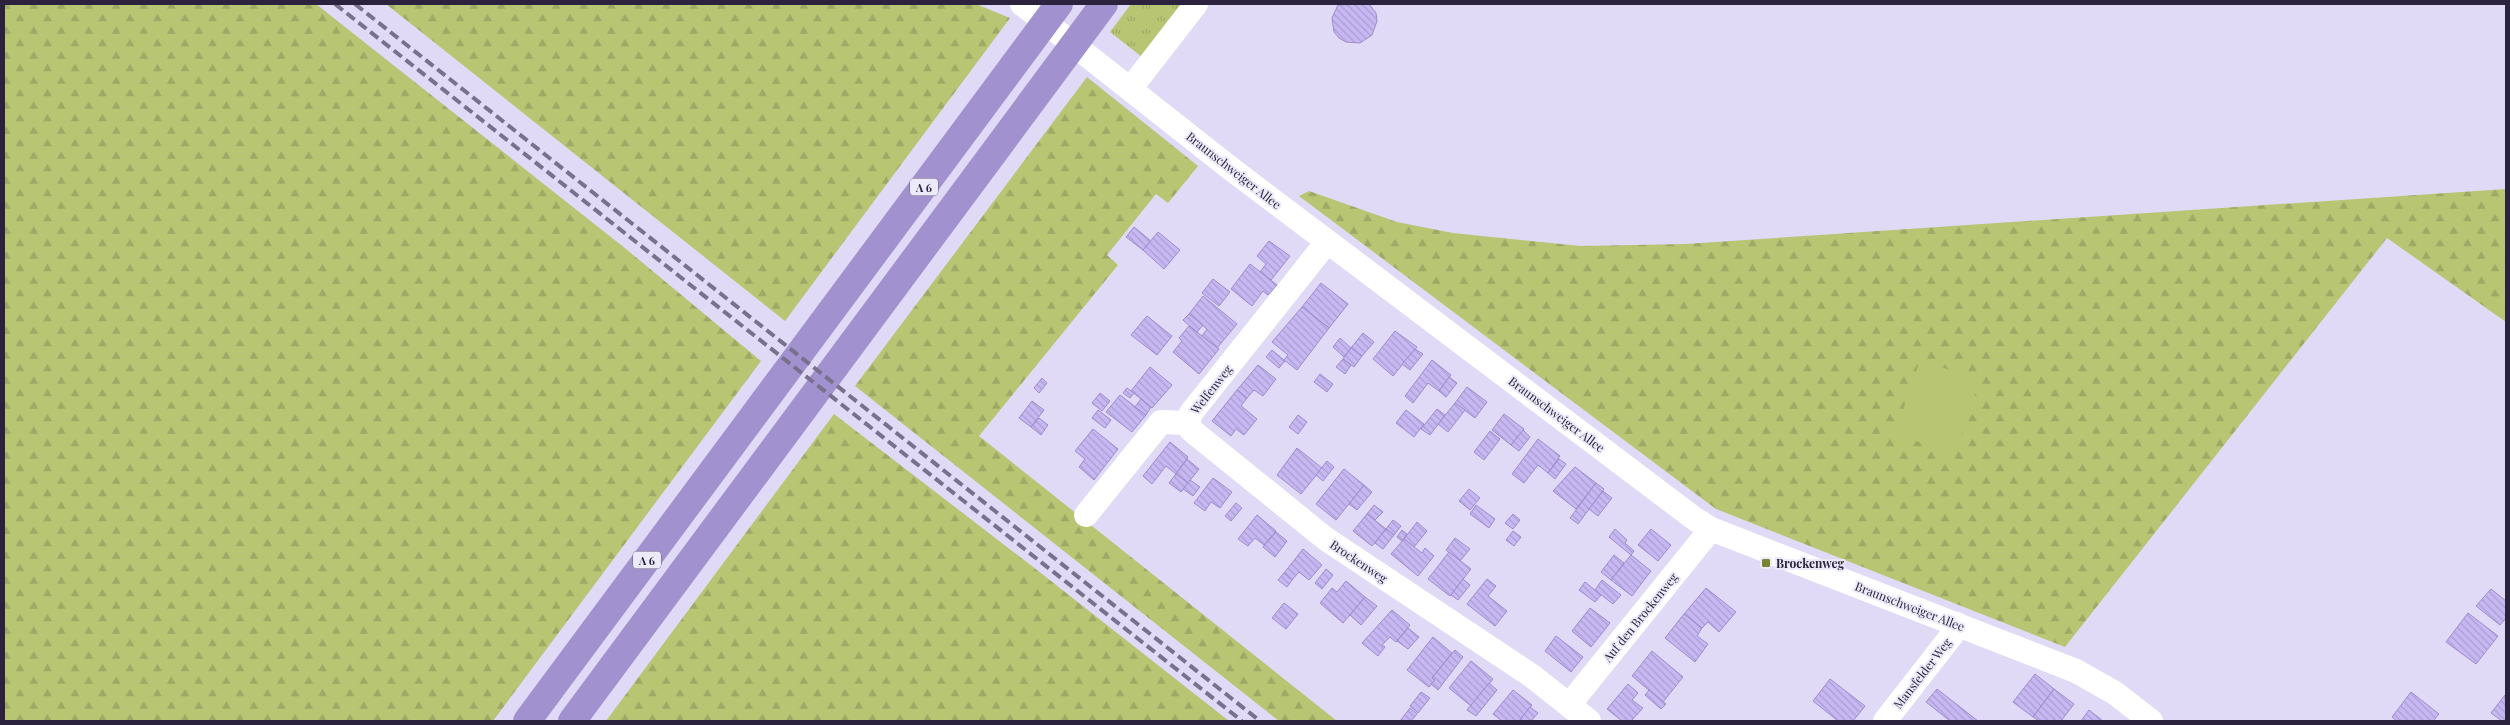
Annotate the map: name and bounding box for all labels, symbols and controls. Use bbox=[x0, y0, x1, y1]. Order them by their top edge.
street label: Braunschweiger Allee bbox=[1183, 128, 1285, 212]
road number: A 6 bbox=[910, 178, 938, 196]
street label: Welfenweg bbox=[1186, 361, 1236, 418]
street label: Braunschweiger Allee bbox=[1506, 373, 1608, 455]
street label: Brockenweg bbox=[1327, 536, 1391, 586]
road number: A 6 bbox=[633, 552, 661, 568]
place label: Brockenweg bbox=[1776, 555, 1844, 571]
marker: Brockenweg bbox=[1760, 557, 1772, 569]
street label: Auf den Brockenweg bbox=[1598, 569, 1681, 666]
street label: Braunschweiger Allee bbox=[1853, 578, 1967, 634]
street label: Mansfelder Weg bbox=[1889, 634, 1955, 712]

